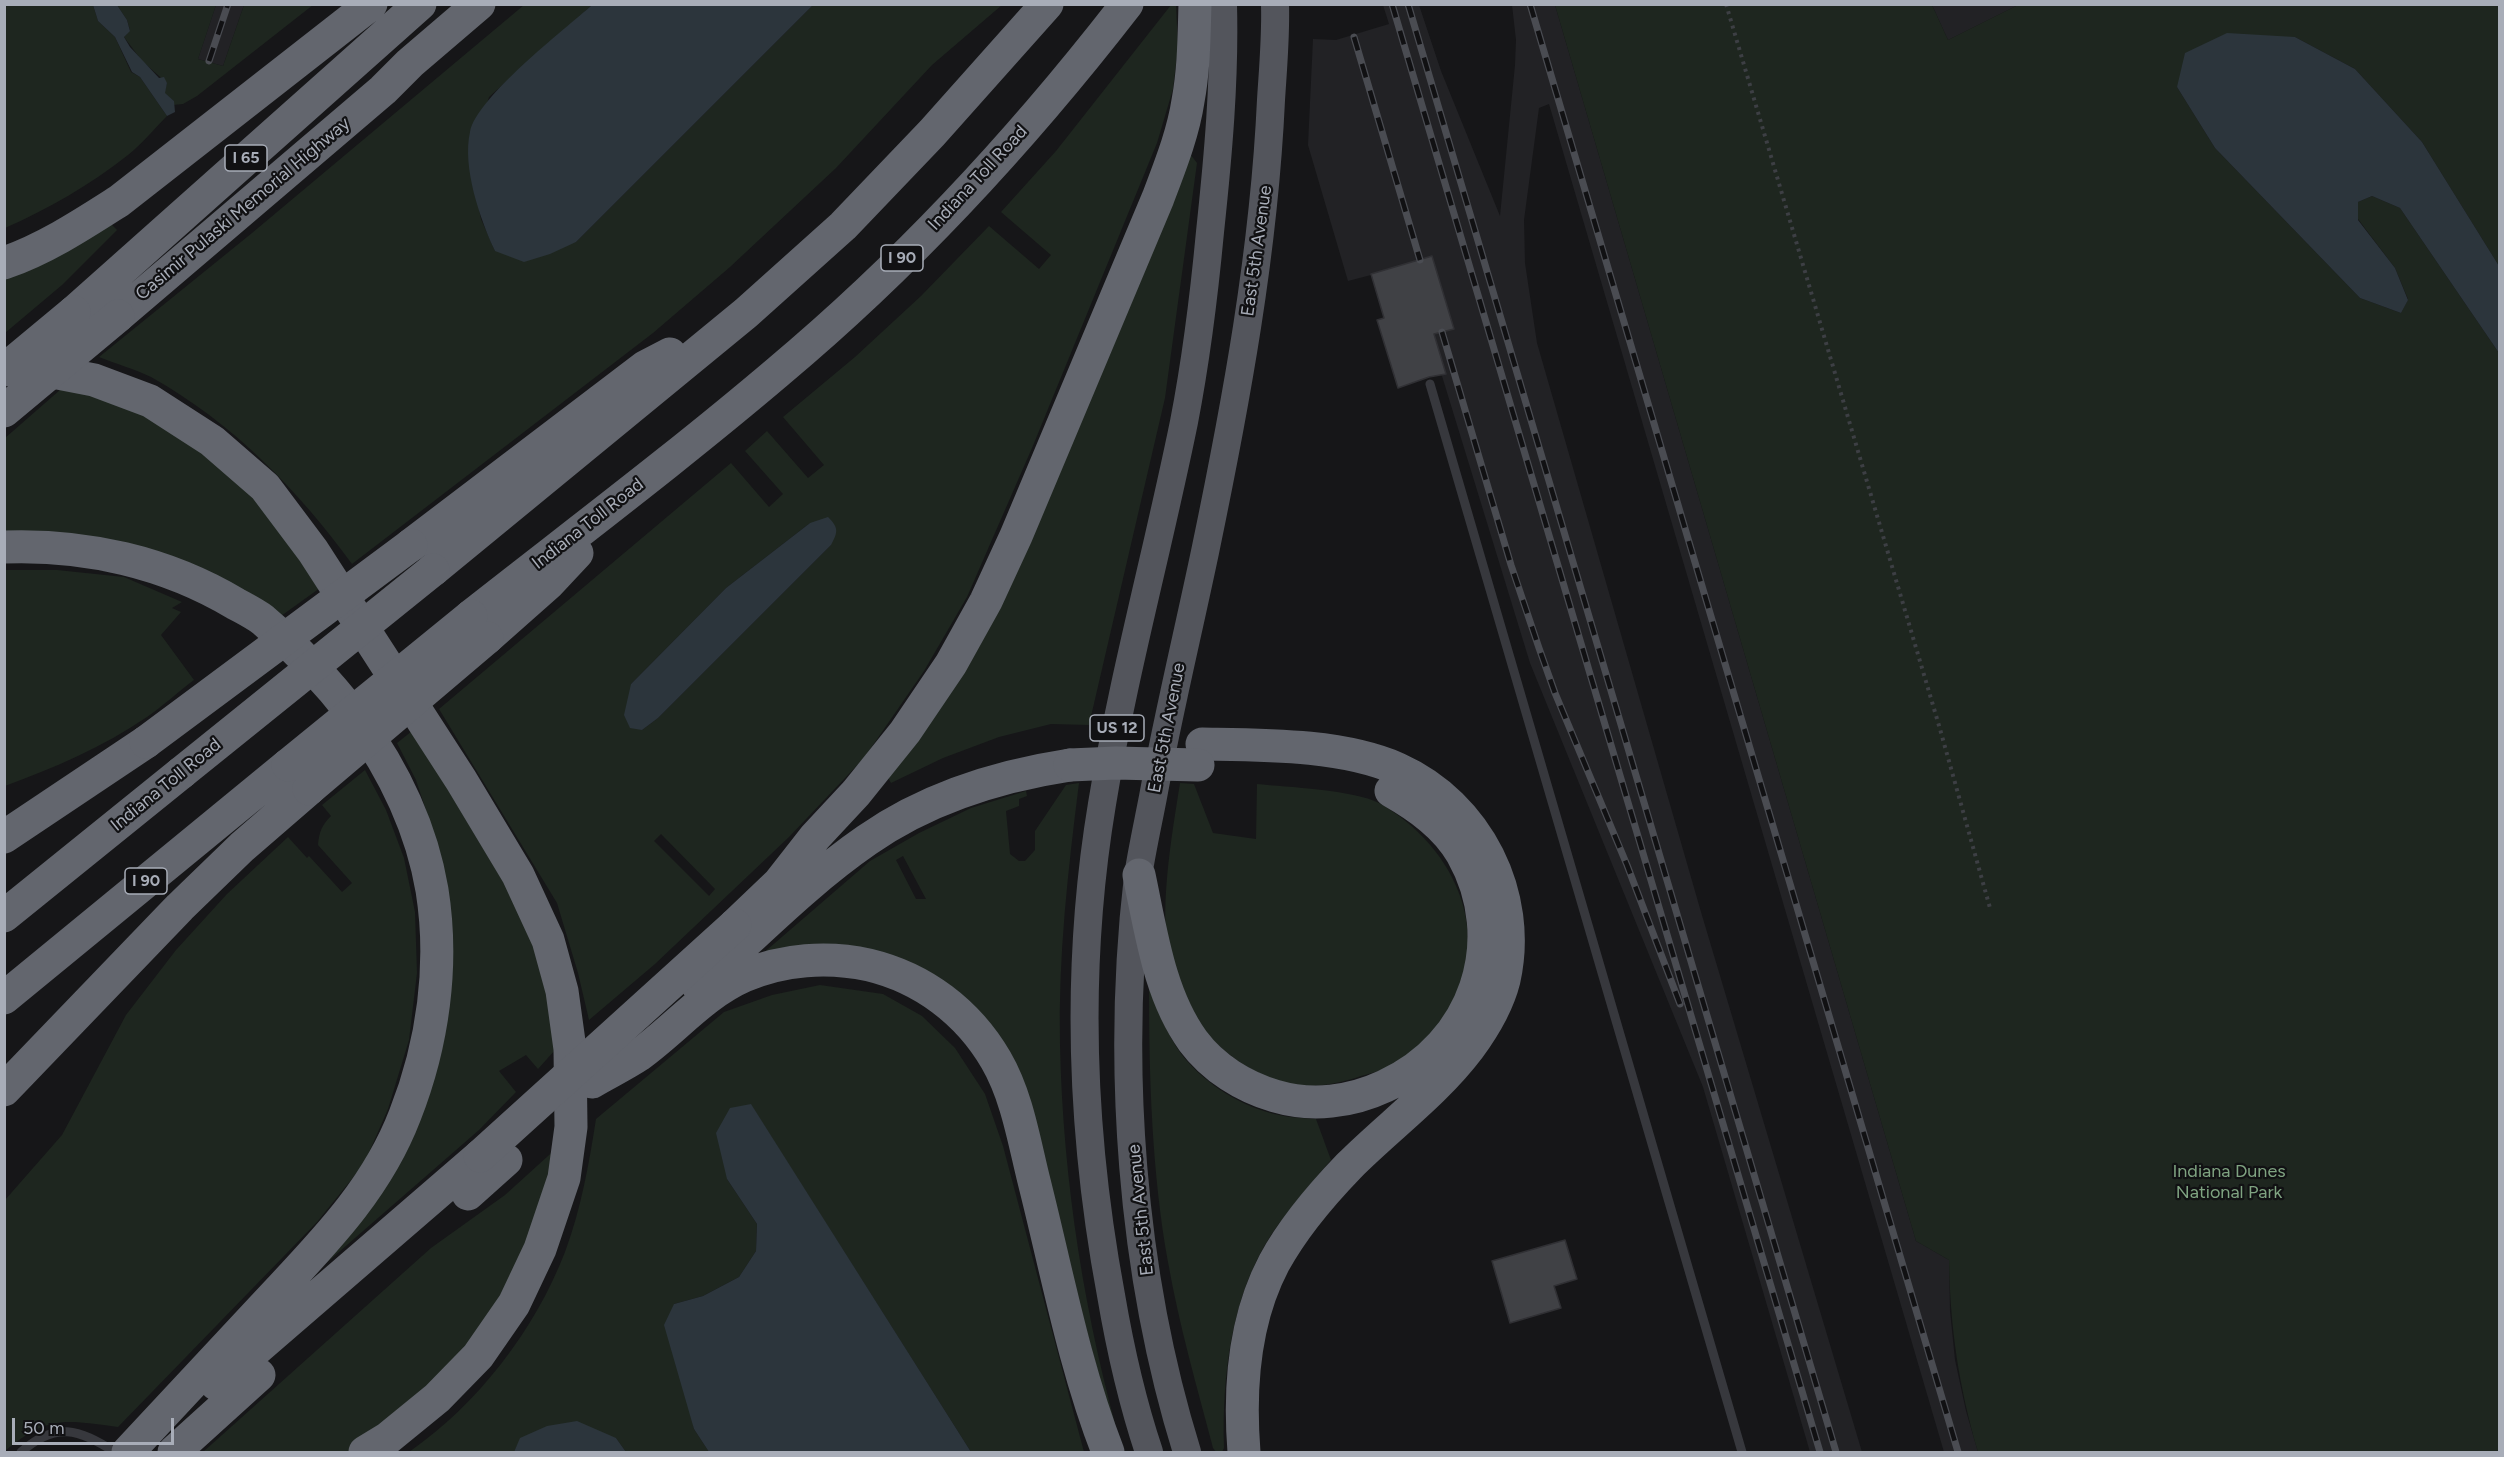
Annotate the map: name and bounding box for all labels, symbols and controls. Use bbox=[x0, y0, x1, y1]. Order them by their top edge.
street label: Casimir Pulaski Memorial Highway bbox=[131, 113, 355, 305]
street label: Indiana Toll Road bbox=[924, 121, 1032, 235]
road number: I 65 bbox=[225, 145, 267, 171]
street label: East 5th Avenue bbox=[1237, 184, 1277, 318]
road number: I 90 bbox=[881, 245, 923, 271]
street label: Indiana Toll Road bbox=[528, 474, 648, 574]
street label: East 5th Avenue bbox=[1144, 661, 1190, 795]
road number: US 12 bbox=[1090, 715, 1144, 741]
street label: Indiana Toll Road bbox=[107, 734, 225, 836]
road number: I 90 bbox=[125, 868, 167, 894]
street label: East 5th Avenue bbox=[1123, 1143, 1159, 1277]
park label: Indiana Dunes National Park bbox=[2172, 1161, 2286, 1204]
scale bar bbox=[15, 1406, 177, 1444]
text: 50 m bbox=[23, 1417, 65, 1439]

